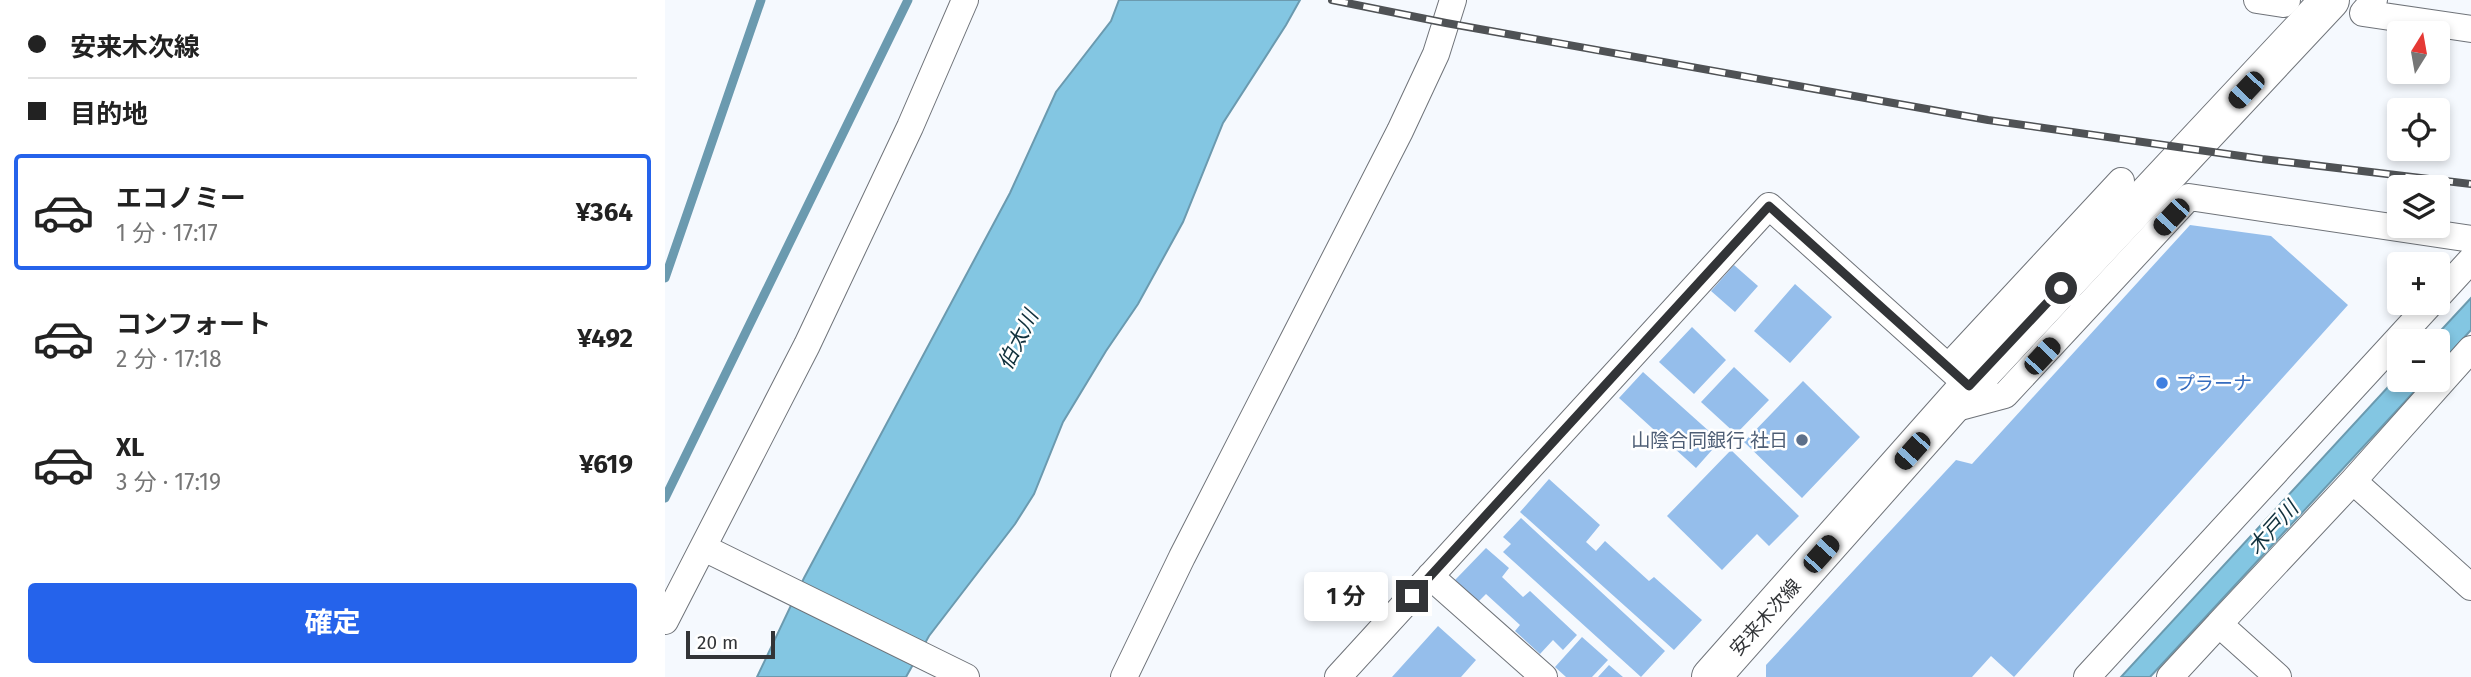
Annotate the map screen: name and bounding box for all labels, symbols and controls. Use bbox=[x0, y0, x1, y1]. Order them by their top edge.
north arrow bbox=[2387, 21, 2450, 84]
map controls bbox=[2387, 21, 2450, 392]
text: 安来木次線 bbox=[70, 32, 200, 63]
car bbox=[2224, 67, 2269, 113]
button: locate bbox=[2387, 98, 2450, 161]
text: 目的地 bbox=[70, 99, 148, 130]
button: layers bbox=[2387, 175, 2450, 238]
icon: car bbox=[32, 181, 95, 244]
text: エコノミー bbox=[116, 183, 246, 214]
car bbox=[2149, 194, 2194, 240]
text: ¥364 bbox=[576, 197, 633, 228]
text: 1 分 · 17:17 bbox=[116, 219, 218, 247]
button: + bbox=[2387, 252, 2450, 315]
route start bbox=[2045, 272, 2077, 304]
water label: 伯太川 bbox=[992, 304, 1045, 374]
icon: car bbox=[32, 307, 95, 370]
text: コンフォート bbox=[116, 309, 271, 340]
text: ¥492 bbox=[577, 323, 633, 354]
button: − bbox=[2387, 329, 2450, 392]
car bbox=[2020, 333, 2065, 379]
text: 2 分 · 17:18 bbox=[116, 345, 222, 373]
place label: プラーナ bbox=[2176, 372, 2252, 395]
marker: プラーナ bbox=[2154, 375, 2170, 391]
car bbox=[1891, 428, 1934, 474]
place label: 山陰合同銀行 社日 bbox=[1631, 429, 1788, 452]
text: XL bbox=[116, 432, 144, 463]
marker: 山陰合同銀行 社日 bbox=[1794, 432, 1810, 448]
icon: car bbox=[32, 433, 95, 496]
text: ¥619 bbox=[579, 449, 633, 480]
text: 3 分 · 17:19 bbox=[116, 468, 221, 496]
water label: 木戸川 bbox=[2242, 494, 2305, 560]
car bbox=[1800, 531, 1843, 577]
callout: 1 分 bbox=[1303, 572, 1387, 620]
street label: 安来木次線 bbox=[1725, 574, 1806, 660]
route end bbox=[1396, 580, 1428, 612]
text: 1 分 bbox=[1326, 582, 1366, 610]
button: 確定 bbox=[28, 583, 637, 663]
scale bar bbox=[686, 628, 775, 660]
text: 20 m bbox=[697, 631, 738, 654]

